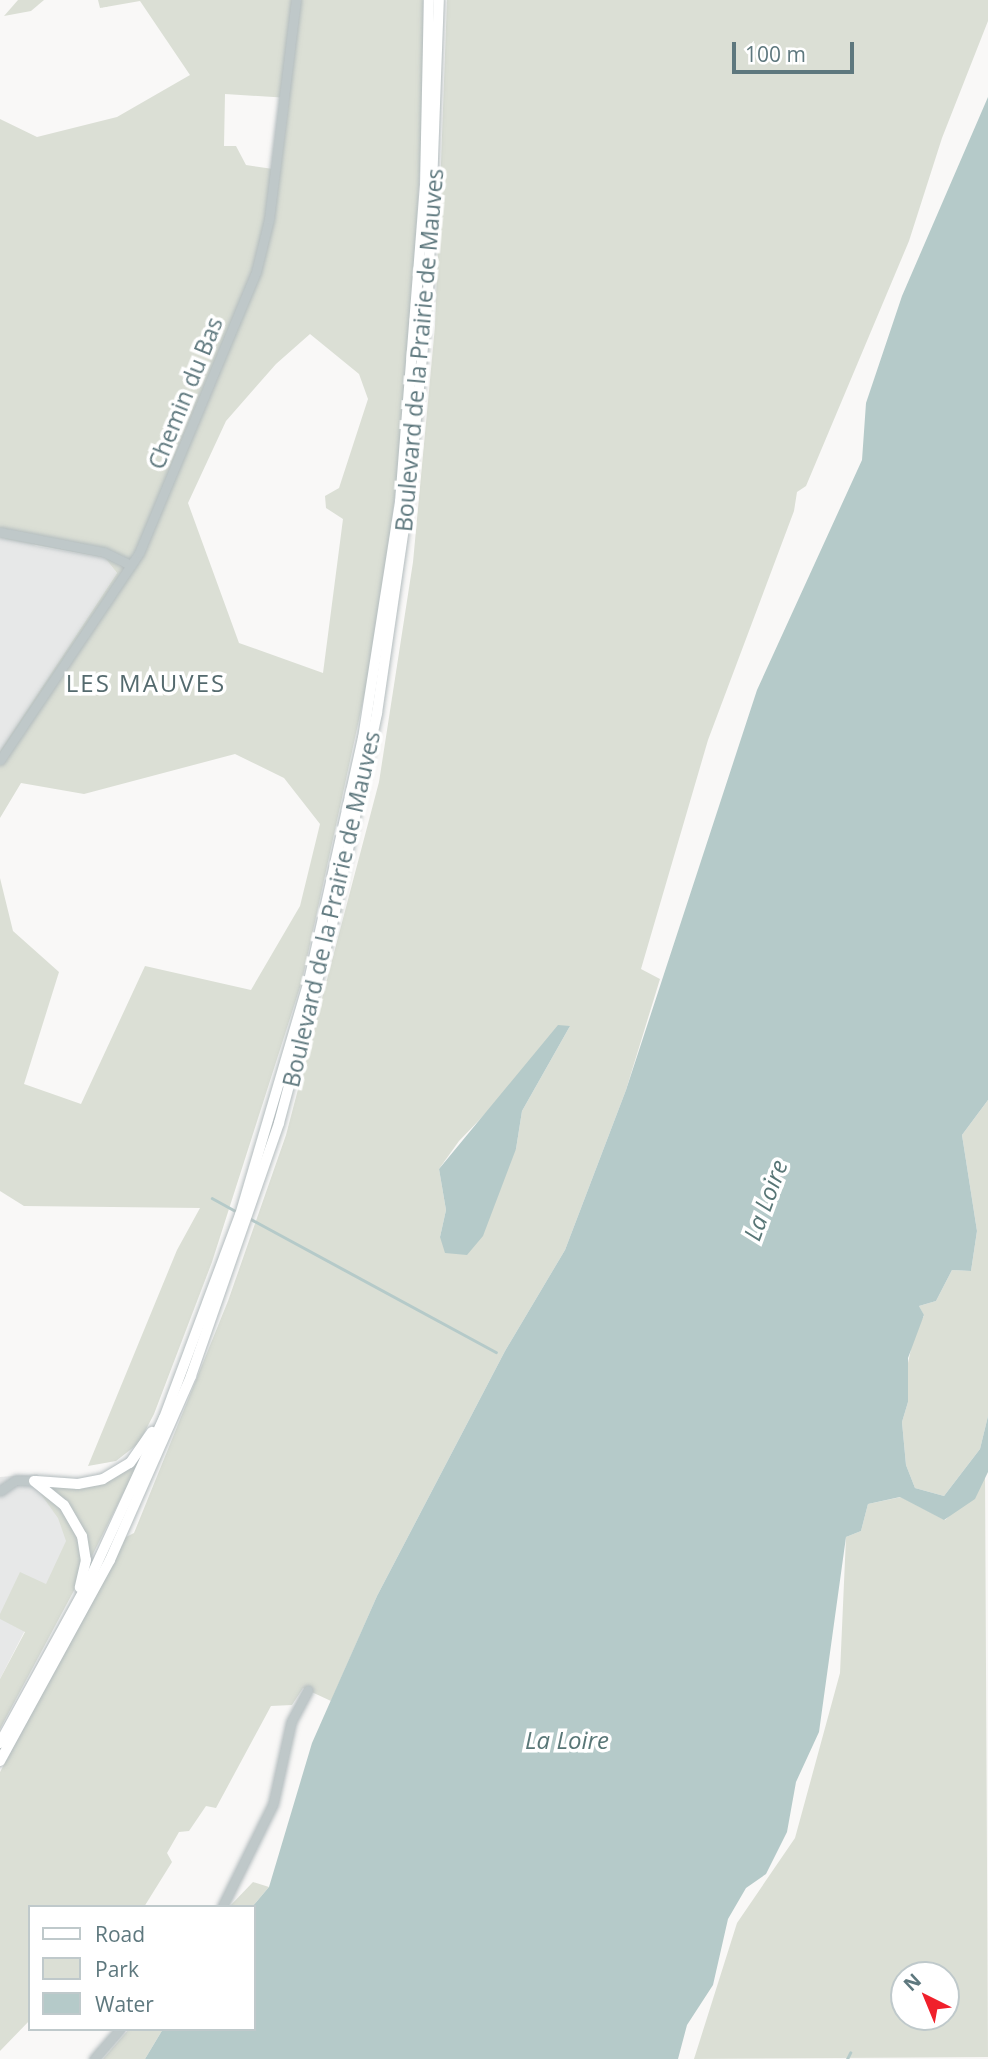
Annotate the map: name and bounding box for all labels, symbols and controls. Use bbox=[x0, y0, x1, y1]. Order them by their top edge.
scale bar bbox=[736, 28, 858, 72]
text: 100 m bbox=[745, 40, 806, 68]
street label: Boulevard de la Prairie de Mauves bbox=[389, 167, 449, 533]
street label: Chemin du Bas bbox=[142, 313, 228, 473]
district label: LES MAUVES bbox=[67, 669, 225, 697]
street label: Boulevard de la Prairie de Mauves bbox=[277, 728, 385, 1090]
water label: La Loire bbox=[737, 1156, 793, 1244]
water label: La Loire bbox=[525, 1726, 609, 1754]
legend bbox=[28, 1905, 256, 2031]
text: Road bbox=[95, 1920, 145, 1948]
text: Park bbox=[95, 1955, 139, 1983]
north arrow bbox=[890, 1961, 960, 2031]
text: N bbox=[898, 1967, 927, 1997]
text: Water bbox=[95, 1990, 154, 2018]

